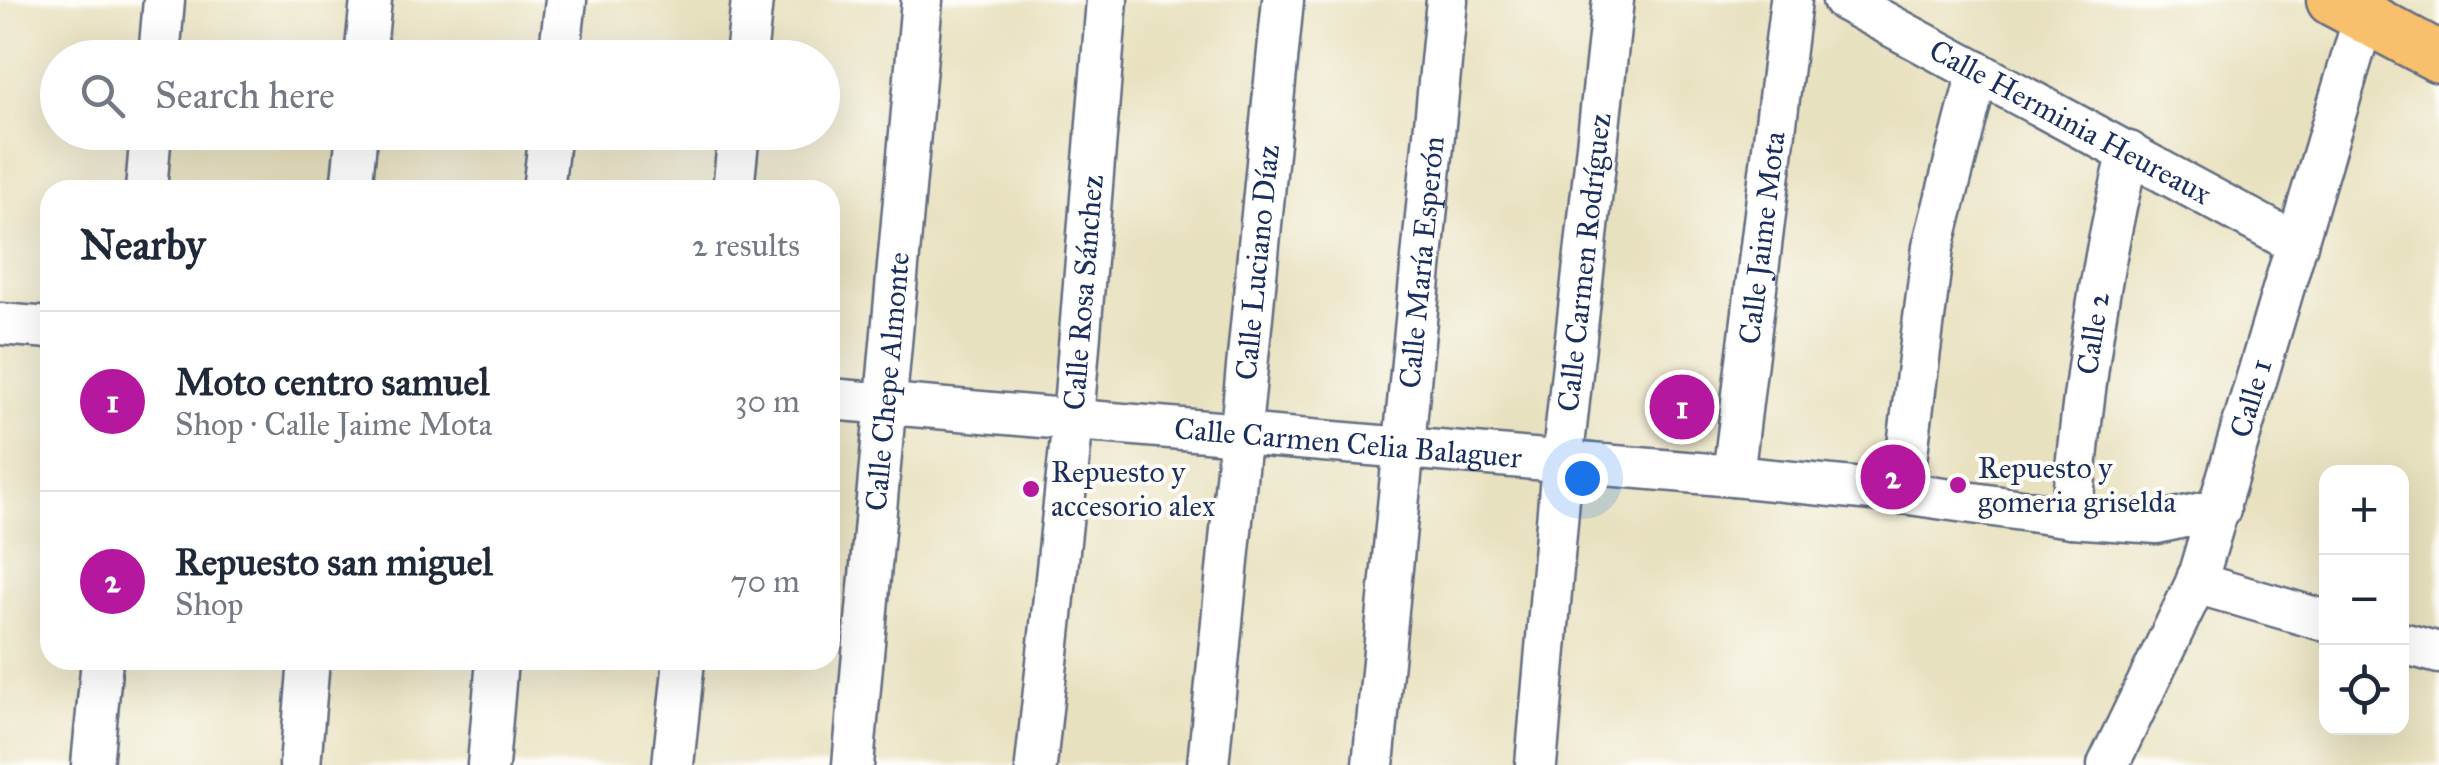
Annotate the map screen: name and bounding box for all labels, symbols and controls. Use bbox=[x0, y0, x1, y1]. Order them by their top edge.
street label: Calle Herminia Heureaux bbox=[1923, 32, 2217, 212]
search box bbox=[40, 40, 840, 150]
icon: search bbox=[75, 68, 130, 123]
text: Search here bbox=[155, 72, 335, 118]
street label: Calle Carmen Rodríguez bbox=[1550, 111, 1618, 414]
street label: Calle Jaime Mota bbox=[1731, 129, 1793, 346]
street label: Calle María Esperón bbox=[1392, 135, 1452, 390]
street label: Calle Luciano Díaz bbox=[1228, 143, 1287, 382]
street label: Calle Rosa Sánchez bbox=[1056, 173, 1111, 412]
text: Nearby bbox=[80, 219, 205, 271]
text: 2 results bbox=[692, 226, 800, 265]
street label: Calle Chepe Almonte bbox=[858, 251, 917, 513]
street label: Calle 2 bbox=[2069, 289, 2117, 377]
street label: Calle 1 bbox=[2222, 355, 2280, 442]
text: Moto centro samuel bbox=[175, 359, 490, 405]
pin: 1 bbox=[1650, 370, 1714, 444]
text: 1 bbox=[106, 382, 119, 421]
text: 30 m bbox=[735, 382, 800, 421]
text: Shop · Calle Jaime Mota bbox=[175, 405, 492, 444]
street label: Calle Carmen Celia Balaguer bbox=[1173, 410, 1524, 476]
pin: 2 bbox=[1860, 440, 1926, 514]
place label: Repuesto y gomeria griselda bbox=[1978, 450, 2176, 520]
your location bbox=[1557, 453, 1608, 504]
place label: Repuesto y accesorio alex bbox=[1051, 454, 1215, 524]
map controls bbox=[2319, 465, 2409, 735]
button: + bbox=[2319, 465, 2409, 555]
marker: Repuesto y gomeria griselda bbox=[1947, 474, 1969, 496]
marker: Repuesto y accesorio alex bbox=[1020, 478, 1042, 500]
text: Repuesto san miguel bbox=[175, 539, 493, 585]
button: − bbox=[2319, 555, 2409, 645]
text: 2 bbox=[105, 562, 120, 601]
text: 70 m bbox=[731, 562, 800, 601]
text: Shop bbox=[175, 585, 243, 624]
button: locate bbox=[2319, 645, 2409, 735]

